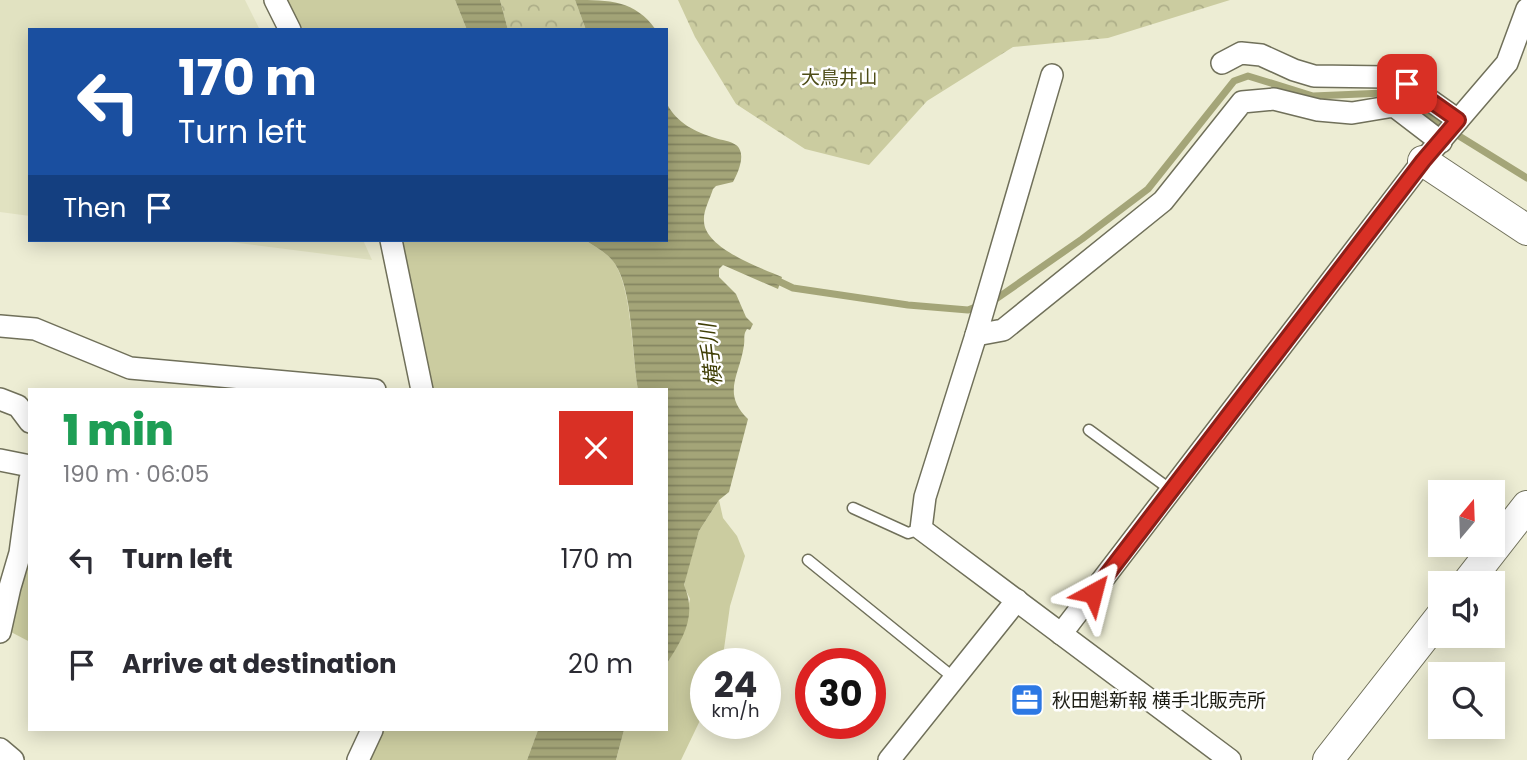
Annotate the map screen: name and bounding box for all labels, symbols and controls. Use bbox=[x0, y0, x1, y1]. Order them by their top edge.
text: 170 m bbox=[178, 44, 317, 112]
pin bbox=[1377, 54, 1437, 114]
icon: left bbox=[63, 56, 154, 147]
park label: 大鳥井山 bbox=[801, 64, 877, 91]
icon: arrive bbox=[1388, 65, 1426, 103]
text: Turn left bbox=[178, 109, 307, 154]
icon: arrive bbox=[140, 189, 178, 227]
text: Then bbox=[63, 190, 126, 226]
water label: 横手川 bbox=[693, 320, 728, 388]
text: 1 min bbox=[63, 401, 174, 460]
button: close bbox=[559, 411, 633, 485]
text: 190 m · 06:05 bbox=[63, 458, 209, 490]
north arrow bbox=[1428, 480, 1505, 556]
map controls bbox=[1428, 480, 1505, 739]
icon: left bbox=[63, 541, 101, 579]
text: Turn left bbox=[122, 541, 233, 577]
text: 170 m bbox=[560, 541, 633, 577]
position arrow bbox=[1056, 556, 1130, 630]
button: sound bbox=[1428, 571, 1505, 648]
icon: arrive bbox=[63, 646, 101, 684]
text: Arrive at destination bbox=[122, 646, 397, 682]
text: 20 m bbox=[568, 646, 633, 682]
speed limit sign: 30 bbox=[795, 648, 886, 739]
text: 24 bbox=[714, 660, 757, 709]
button: search bbox=[1428, 662, 1505, 739]
office icon: 秋田魁新報 横手北販売所 bbox=[1008, 681, 1046, 719]
place label: 秋田魁新報 横手北販売所 bbox=[1052, 687, 1266, 714]
text: km/h bbox=[712, 698, 759, 723]

